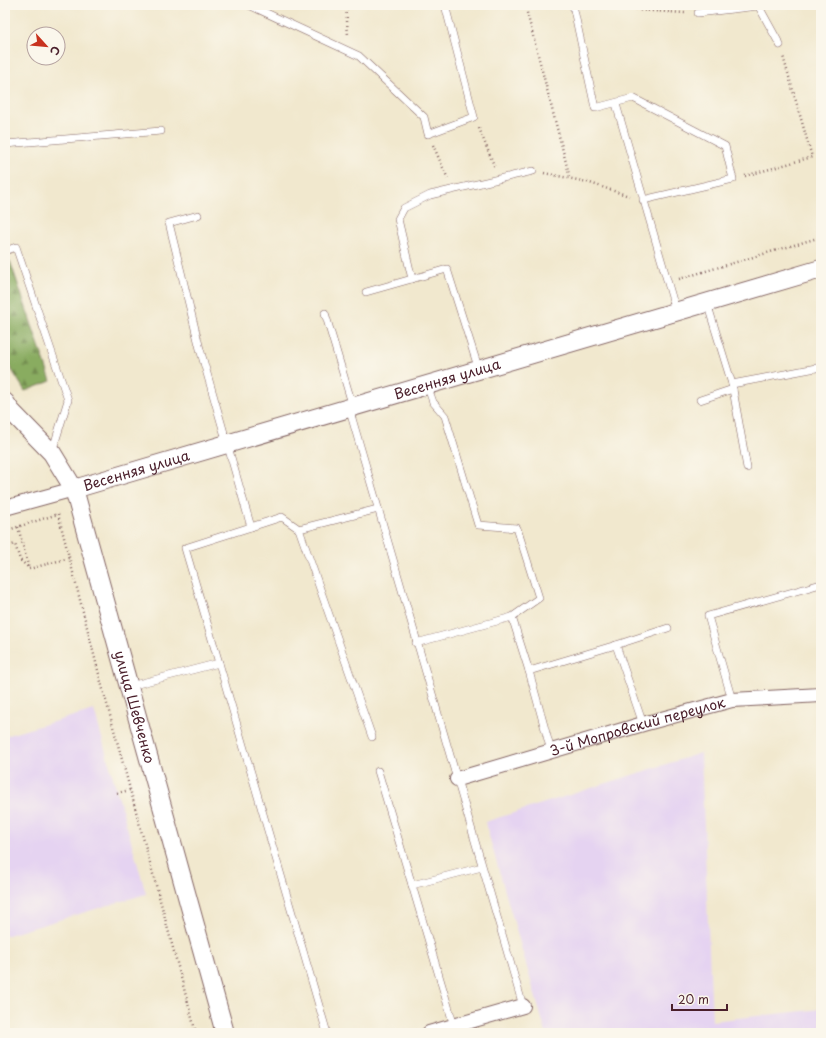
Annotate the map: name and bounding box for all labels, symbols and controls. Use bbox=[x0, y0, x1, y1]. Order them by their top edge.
north arrow bbox=[26, 26, 66, 66]
text: С bbox=[46, 43, 65, 58]
street label: Весенняя улица bbox=[391, 353, 503, 404]
street label: Весенняя улица bbox=[80, 444, 192, 496]
street label: улица Шевченко bbox=[109, 648, 161, 766]
street label: 3-й Мопровский переулок bbox=[547, 691, 728, 761]
scale bar bbox=[672, 986, 727, 1012]
text: 20 m bbox=[678, 990, 709, 1008]

